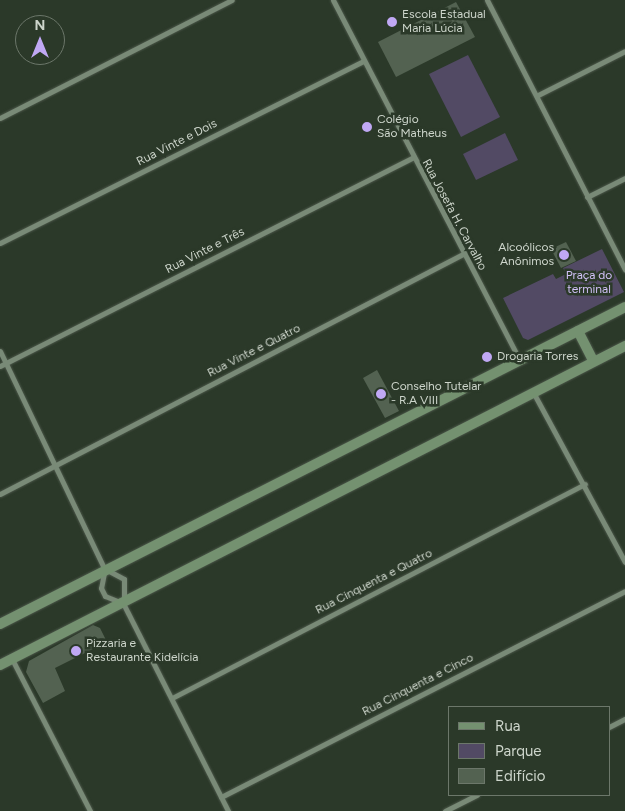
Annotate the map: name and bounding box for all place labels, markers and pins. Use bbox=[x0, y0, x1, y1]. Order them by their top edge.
place label: Escola Estadual Maria Lúcia bbox=[402, 8, 486, 36]
marker: Escola Estadual Maria Lúcia bbox=[386, 16, 398, 28]
place label: Colégio São Matheus bbox=[377, 113, 447, 141]
marker: Colégio São Matheus bbox=[361, 121, 373, 133]
place label: Alcoólicos Anônimos bbox=[498, 241, 554, 269]
marker: Alcoólicos Anônimos bbox=[558, 249, 570, 261]
place label: Drogaria Torres bbox=[497, 350, 578, 364]
marker: Drogaria Torres bbox=[481, 351, 493, 363]
place label: Conselho Tutelar - R.A VIII bbox=[391, 380, 481, 408]
marker: Conselho Tutelar - R.A VIII bbox=[375, 388, 387, 400]
place label: Pizzaria e Restaurante Kidelícia bbox=[86, 637, 198, 665]
marker: Pizzaria e Restaurante Kidelícia bbox=[70, 645, 82, 657]

